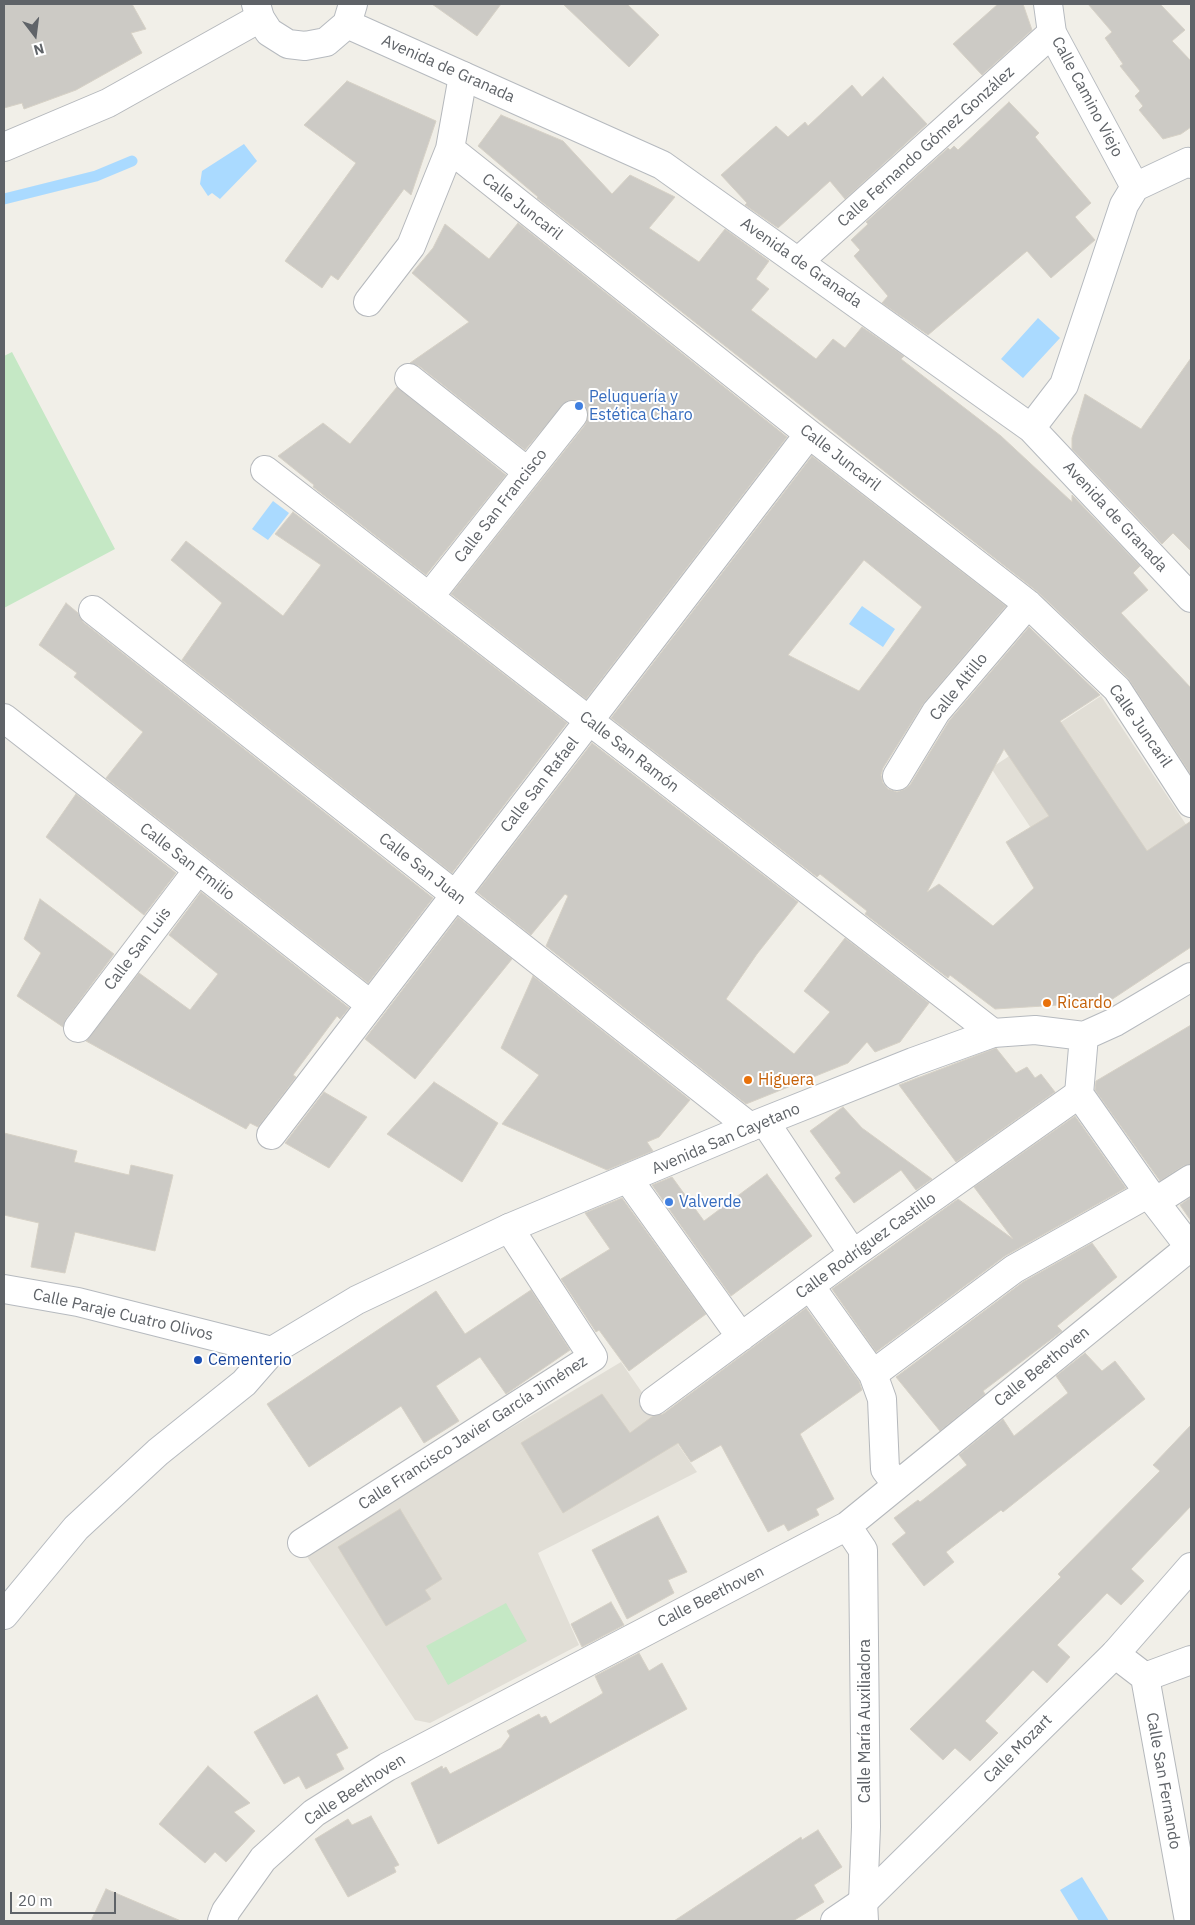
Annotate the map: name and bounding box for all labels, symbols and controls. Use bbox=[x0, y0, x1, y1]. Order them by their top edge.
north arrow bbox=[10, 10, 60, 60]
street label: Avenida de Granada bbox=[378, 31, 518, 107]
street label: Calle Camino Viejo bbox=[1047, 34, 1127, 160]
text: N bbox=[32, 39, 46, 59]
street label: Calle Fernando Gómez González bbox=[834, 63, 1018, 231]
street label: Calle Juncaril bbox=[478, 170, 566, 244]
street label: Avenida de Granada bbox=[737, 214, 865, 312]
place label: Peluquería y Estética Charo bbox=[589, 387, 693, 425]
marker: Peluquería y Estética Charo bbox=[573, 400, 585, 412]
street label: Calle Juncaril bbox=[796, 421, 884, 495]
street label: Calle San Francisco bbox=[451, 445, 551, 567]
street label: Avenida de Granada bbox=[1059, 458, 1171, 576]
street label: Calle Altillo bbox=[926, 649, 992, 725]
street label: Calle Juncaril bbox=[1104, 681, 1176, 771]
street label: Calle San Ramón bbox=[575, 707, 683, 797]
street label: Calle San Rafael bbox=[497, 733, 583, 837]
street label: Calle San Emilio bbox=[136, 819, 238, 905]
street label: Calle San Juan bbox=[375, 829, 469, 909]
street label: Calle San Luis bbox=[101, 904, 175, 994]
place label: Ricardo bbox=[1057, 993, 1112, 1013]
marker: Ricardo bbox=[1041, 997, 1053, 1009]
place label: Higuera bbox=[758, 1070, 814, 1090]
marker: Higuera bbox=[742, 1074, 754, 1086]
street label: Avenida San Cayetano bbox=[649, 1099, 803, 1179]
street label: Calle Rodríguez Castillo bbox=[792, 1189, 940, 1303]
place label: Valverde bbox=[679, 1192, 741, 1212]
marker: Valverde bbox=[663, 1196, 675, 1208]
street label: Calle Paraje Cuatro Olivos bbox=[31, 1285, 215, 1345]
street label: Calle Beethoven bbox=[991, 1323, 1093, 1411]
place label: Cementerio bbox=[208, 1350, 292, 1370]
street label: Calle Francisco Javier García Jiménez bbox=[355, 1352, 591, 1514]
marker: Cementerio bbox=[192, 1354, 204, 1366]
street label: Calle Beethoven bbox=[655, 1562, 767, 1632]
street label: Calle María Auxiliadora bbox=[855, 1639, 875, 1803]
street label: Calle Mozart bbox=[980, 1711, 1056, 1787]
street label: Calle San Fernando bbox=[1142, 1711, 1184, 1851]
street label: Calle Beethoven bbox=[301, 1750, 409, 1830]
scale bar bbox=[12, 1882, 119, 1914]
text: 20 m bbox=[18, 1891, 53, 1910]

